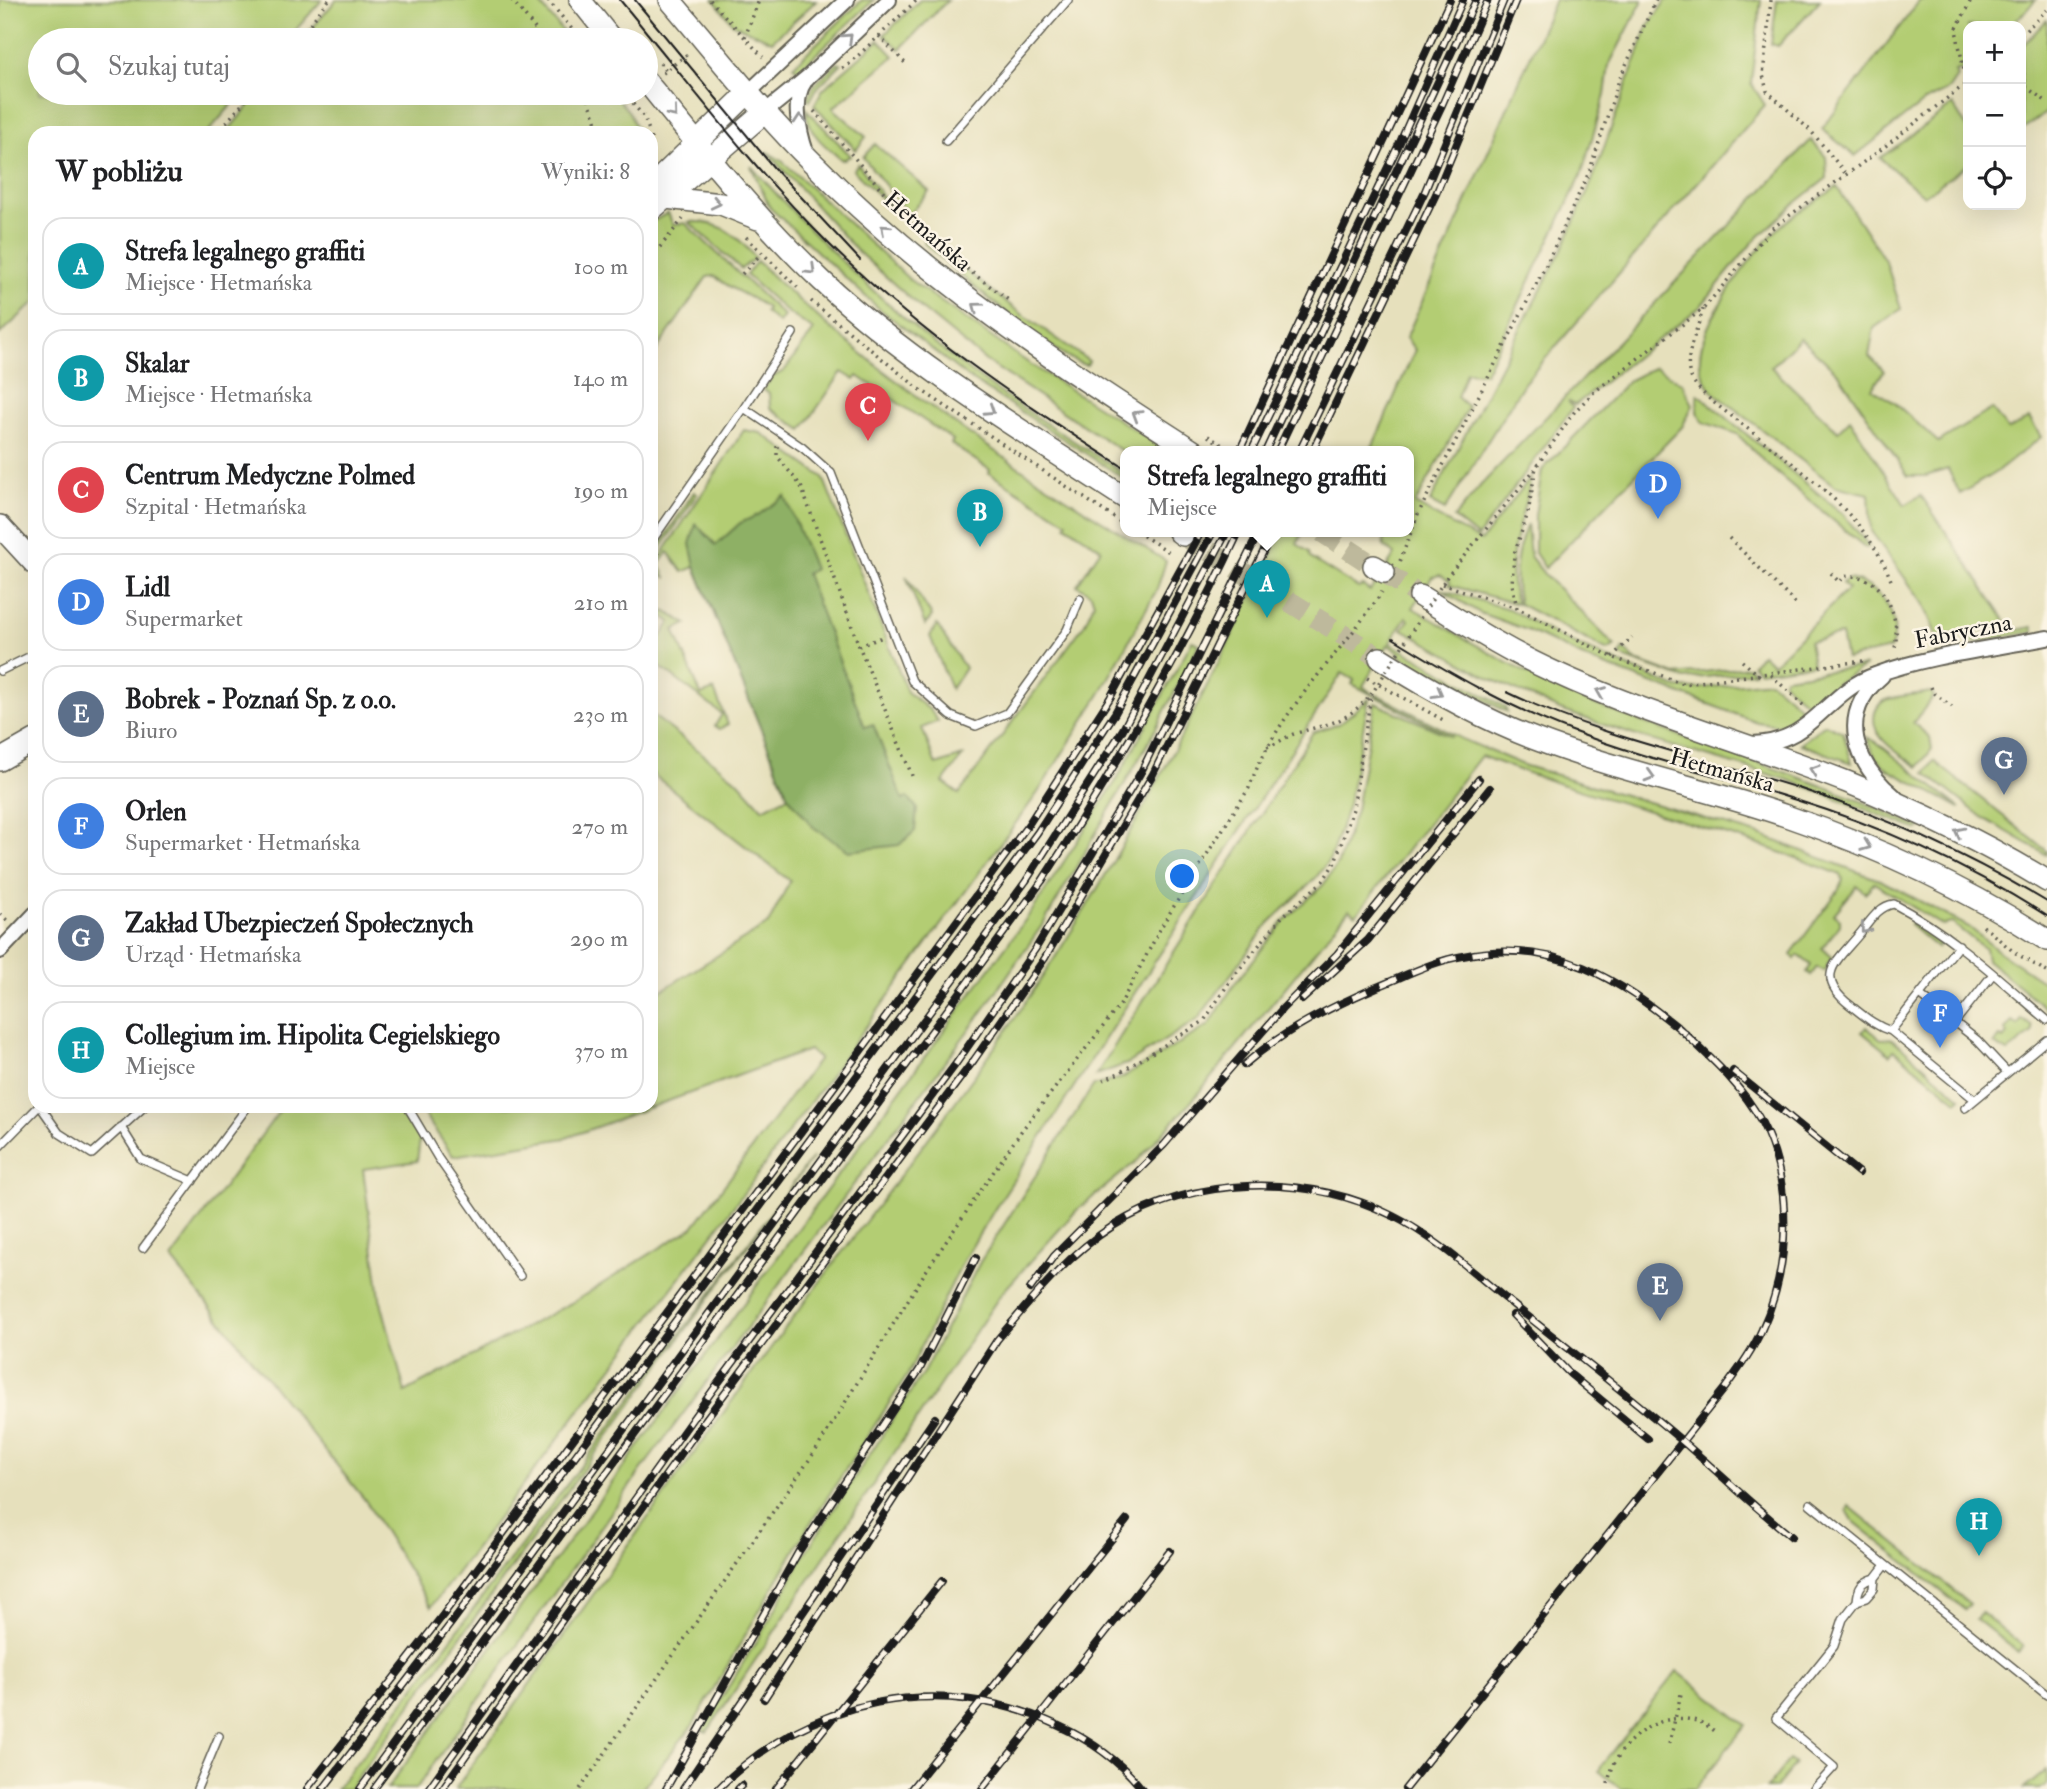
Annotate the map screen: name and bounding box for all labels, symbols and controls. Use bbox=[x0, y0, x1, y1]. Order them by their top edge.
map controls bbox=[1963, 21, 2026, 210]
button: + bbox=[1963, 21, 2026, 84]
search box bbox=[28, 28, 658, 105]
one-way arrow bbox=[840, 34, 853, 47]
icon: search bbox=[52, 48, 90, 86]
text: Szukaj tutaj bbox=[108, 51, 230, 83]
button: − bbox=[1963, 84, 2026, 147]
one-way arrow bbox=[665, 105, 677, 118]
one-way arrow bbox=[792, 113, 807, 125]
button: locate bbox=[1963, 147, 2026, 210]
text: W pobliżu bbox=[56, 153, 183, 190]
text: Wyniki: 8 bbox=[541, 157, 630, 186]
street label: Hetmańska bbox=[877, 184, 979, 279]
one-way arrow bbox=[710, 195, 722, 209]
one-way arrow bbox=[880, 225, 893, 237]
text: Strefa legalnego graffiti bbox=[125, 236, 365, 268]
text: A bbox=[74, 252, 88, 281]
text: 100 m bbox=[574, 252, 628, 281]
one-way arrow bbox=[803, 262, 816, 275]
text: Miejsce · Hetmańska bbox=[125, 268, 312, 297]
one-way arrow bbox=[972, 302, 985, 315]
text: Skalar bbox=[125, 348, 189, 380]
text: B bbox=[73, 364, 89, 393]
text: 140 m bbox=[573, 364, 628, 393]
text: Miejsce · Hetmańska bbox=[125, 380, 312, 409]
pin: C bbox=[845, 383, 891, 441]
one-way arrow bbox=[982, 402, 995, 415]
one-way arrow bbox=[1132, 410, 1145, 423]
popup bbox=[1120, 446, 1414, 537]
text: Centrum Medyczne Polmed bbox=[125, 460, 415, 492]
text: Strefa legalnego graffiti bbox=[1147, 461, 1387, 493]
pin: D bbox=[1635, 461, 1681, 519]
text: C bbox=[73, 476, 89, 505]
text: 190 m bbox=[574, 476, 628, 505]
pin: B bbox=[957, 489, 1003, 547]
text: Szpital · Hetmańska bbox=[125, 492, 306, 521]
text: Miejsce bbox=[1147, 493, 1217, 522]
pin: A bbox=[1244, 560, 1290, 618]
text: Lidl bbox=[125, 572, 170, 604]
text: D bbox=[72, 588, 90, 617]
text: 210 m bbox=[574, 588, 628, 617]
text: Supermarket bbox=[125, 604, 243, 633]
street label: Fabryczna bbox=[1912, 607, 2016, 656]
text: Bobrek - Poznań Sp. z o.o. bbox=[125, 684, 396, 716]
one-way arrow bbox=[1431, 685, 1444, 699]
one-way arrow bbox=[1596, 687, 1608, 701]
text: E bbox=[73, 700, 89, 729]
text: 230 m bbox=[573, 700, 628, 729]
text: Biuro bbox=[125, 716, 177, 745]
pin: G bbox=[1981, 737, 2027, 795]
street label: Hetmańska bbox=[1666, 741, 1779, 801]
one-way arrow bbox=[1808, 764, 1820, 778]
one-way arrow bbox=[1644, 767, 1656, 782]
text: Orlen bbox=[125, 796, 187, 828]
text: F bbox=[74, 812, 88, 841]
text: 270 m bbox=[571, 812, 628, 841]
one-way arrow bbox=[1954, 827, 1966, 841]
text: Supermarket · Hetmańska bbox=[125, 828, 360, 857]
one-way arrow bbox=[1859, 838, 1871, 852]
your location bbox=[1165, 859, 1199, 893]
text: Zakład Ubezpieczeń Społecznych bbox=[125, 908, 474, 940]
one-way arrow bbox=[1860, 921, 1873, 933]
text: G bbox=[71, 924, 91, 953]
text: 290 m bbox=[570, 924, 628, 953]
text: Urząd · Hetmańska bbox=[125, 940, 301, 969]
pin: F bbox=[1917, 990, 1963, 1048]
text: Collegium im. Hipolita Cegielskiego bbox=[125, 1020, 500, 1052]
text: H bbox=[72, 1036, 90, 1065]
text: 370 m bbox=[574, 1036, 628, 1065]
text: Miejsce bbox=[125, 1052, 195, 1081]
pin: E bbox=[1637, 1263, 1683, 1321]
pin: H bbox=[1956, 1498, 2002, 1556]

